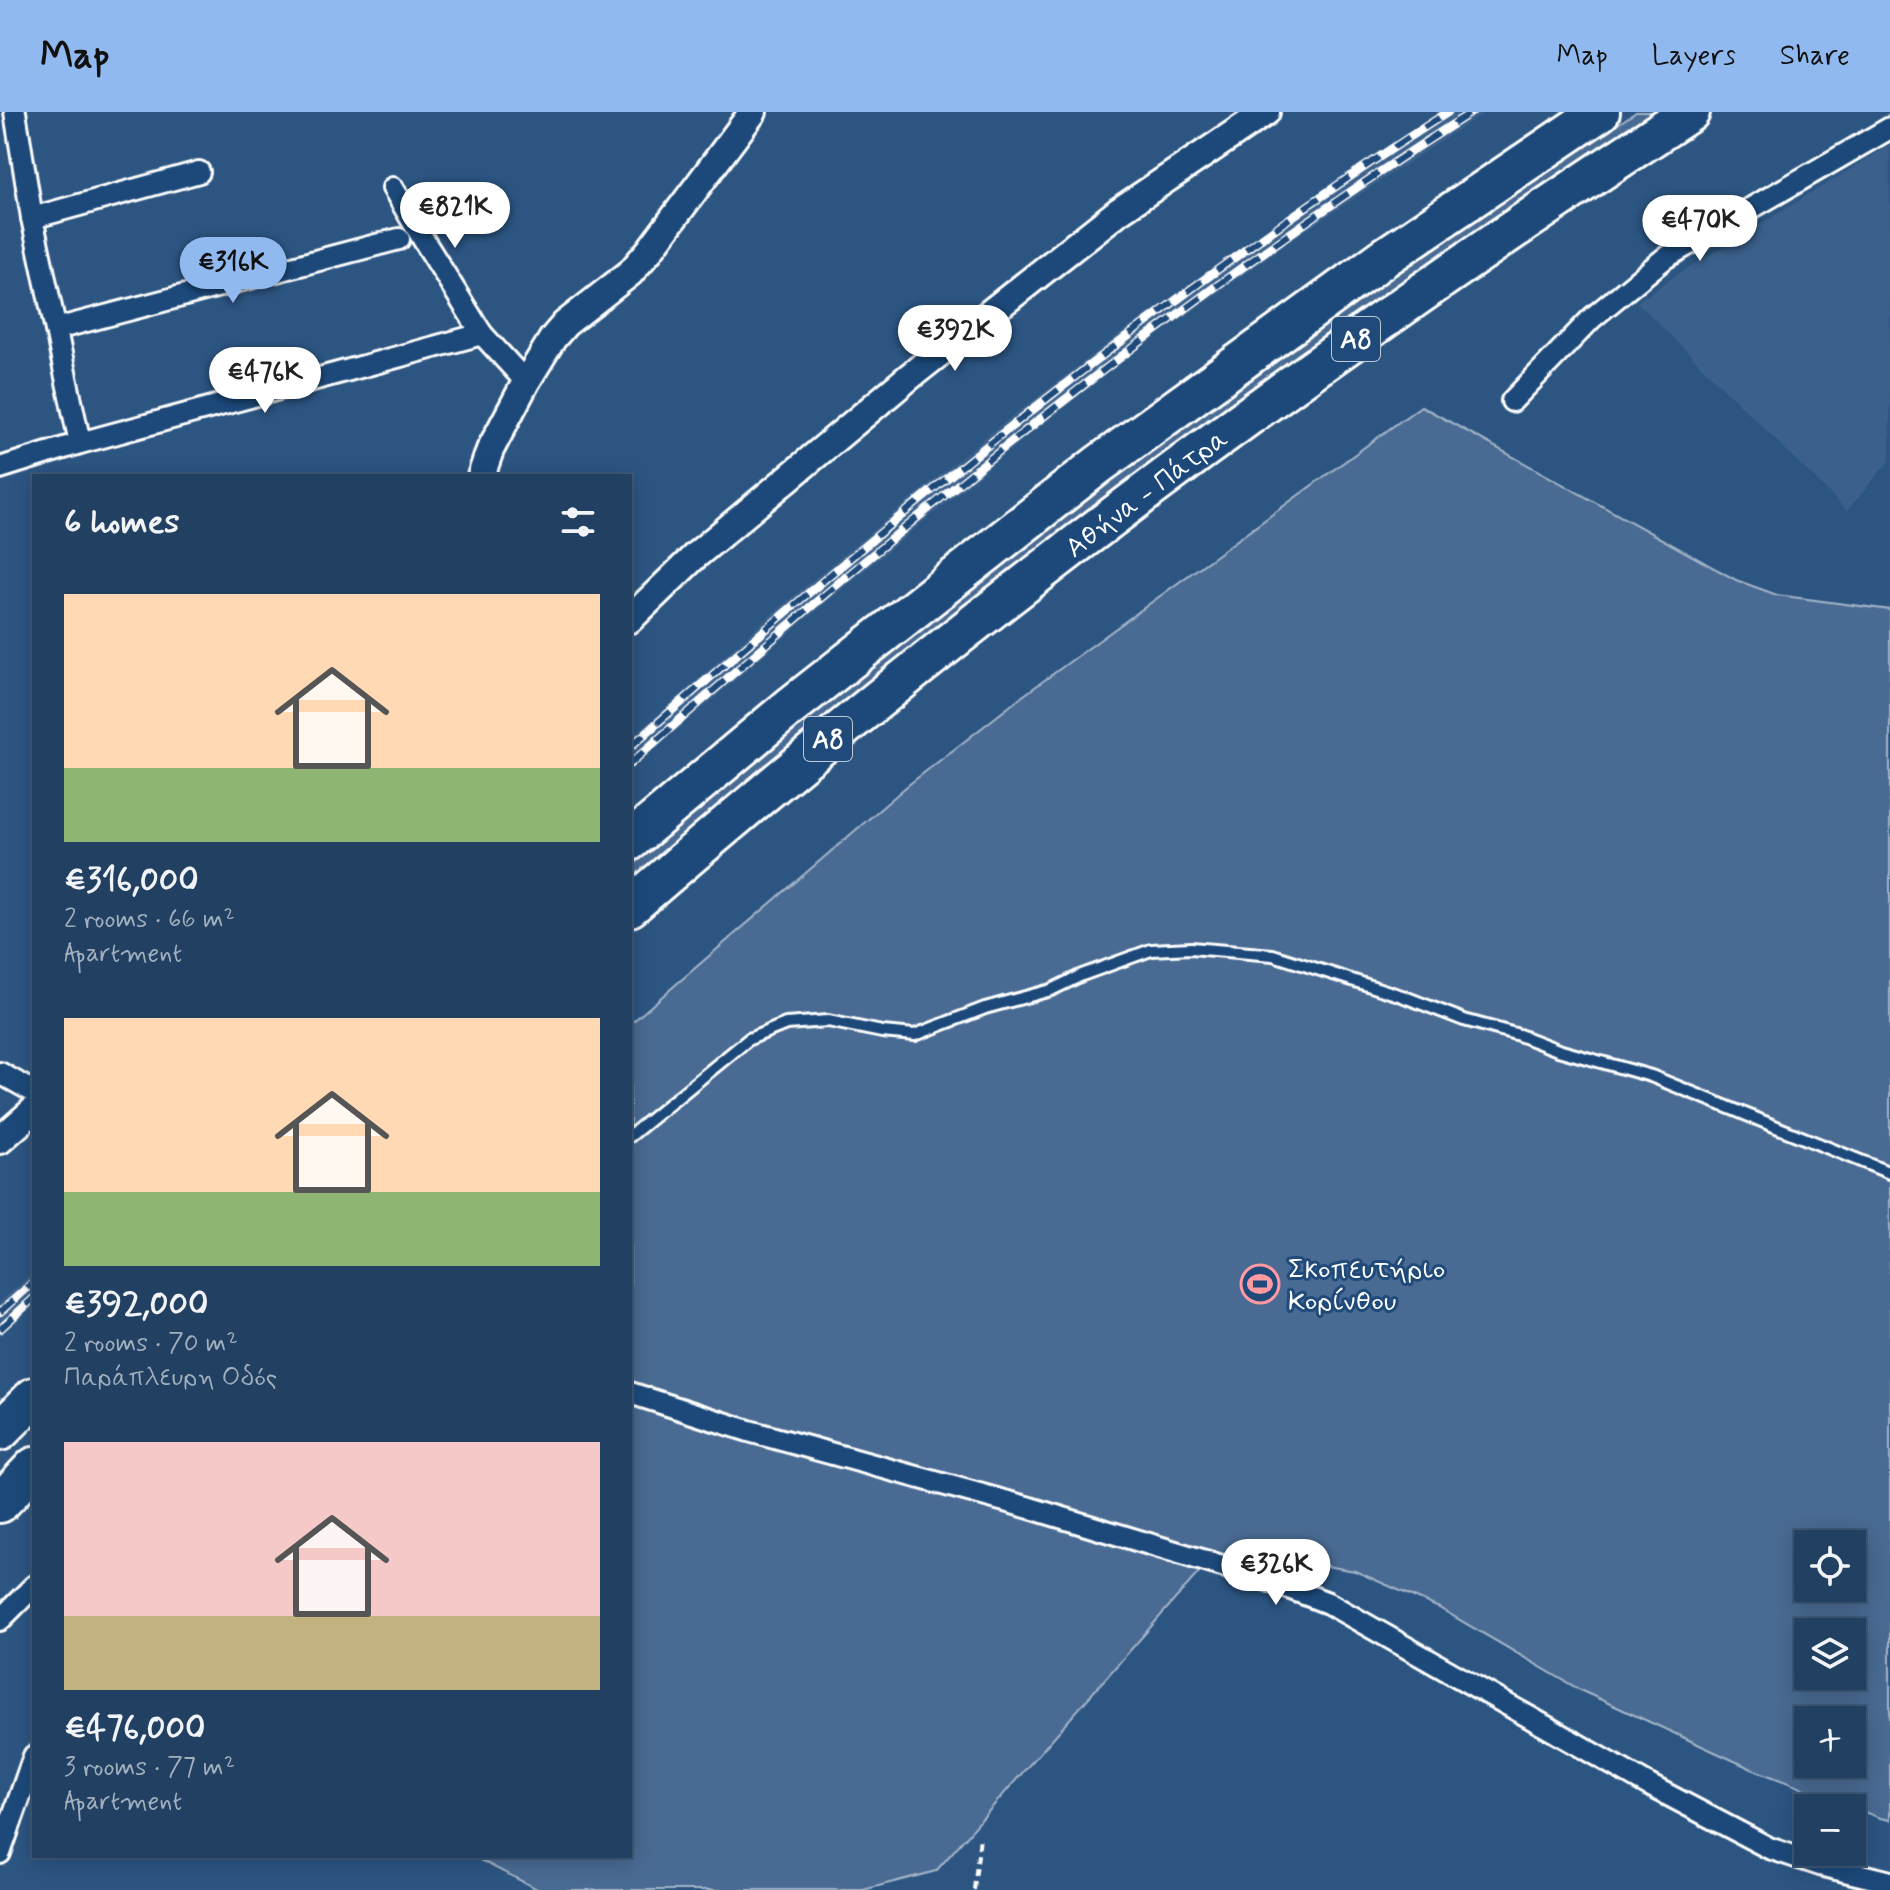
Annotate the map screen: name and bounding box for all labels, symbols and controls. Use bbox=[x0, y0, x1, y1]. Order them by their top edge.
text: Map bbox=[40, 32, 110, 81]
text: Map bbox=[1557, 38, 1608, 75]
text: Layers bbox=[1652, 38, 1736, 75]
text: Share bbox=[1780, 38, 1850, 75]
pin: €821K bbox=[399, 182, 511, 250]
text: €821K bbox=[418, 191, 492, 225]
pin: €470K bbox=[1644, 195, 1756, 263]
text: €470K bbox=[1660, 204, 1740, 238]
pin: €316K bbox=[177, 237, 289, 305]
text: €316K bbox=[198, 246, 268, 280]
pin: €392K bbox=[899, 305, 1011, 373]
text: €392K bbox=[916, 314, 994, 348]
road number: Α8 bbox=[1332, 317, 1380, 361]
pin: €476K bbox=[209, 347, 321, 415]
text: €476K bbox=[227, 356, 303, 390]
street label: Αθήνα - Πάτρα bbox=[1058, 421, 1236, 567]
text: 6 homes bbox=[64, 500, 179, 545]
icon: filters bbox=[556, 500, 600, 544]
icon: home bbox=[260, 646, 404, 790]
road number: Α8 bbox=[804, 717, 852, 761]
text: €316,000 bbox=[64, 858, 199, 903]
text: 2 rooms · 66 m² bbox=[64, 903, 235, 937]
text: Apartment bbox=[64, 937, 182, 971]
icon: home bbox=[260, 1070, 404, 1214]
place label: Σκοπευτήριο Κορίνθου bbox=[1288, 1252, 1445, 1321]
sports icon: Σκοπευτήριο Κορίνθου bbox=[1239, 1263, 1281, 1305]
text: €392,000 bbox=[64, 1282, 208, 1327]
text: 2 rooms · 70 m² bbox=[64, 1327, 238, 1361]
text: Παράπλευρη Οδός bbox=[64, 1361, 277, 1395]
icon: home bbox=[260, 1494, 404, 1638]
map controls bbox=[1794, 1530, 1866, 1866]
button: locate bbox=[1794, 1530, 1866, 1602]
pin: €326K bbox=[1220, 1539, 1332, 1607]
text: €326K bbox=[1239, 1548, 1313, 1582]
button: layers bbox=[1794, 1618, 1866, 1690]
text: €476,000 bbox=[64, 1706, 205, 1751]
button: + bbox=[1794, 1706, 1866, 1778]
text: 3 rooms · 77 m² bbox=[64, 1751, 235, 1785]
text: Apartment bbox=[64, 1785, 182, 1819]
button: − bbox=[1794, 1794, 1866, 1866]

